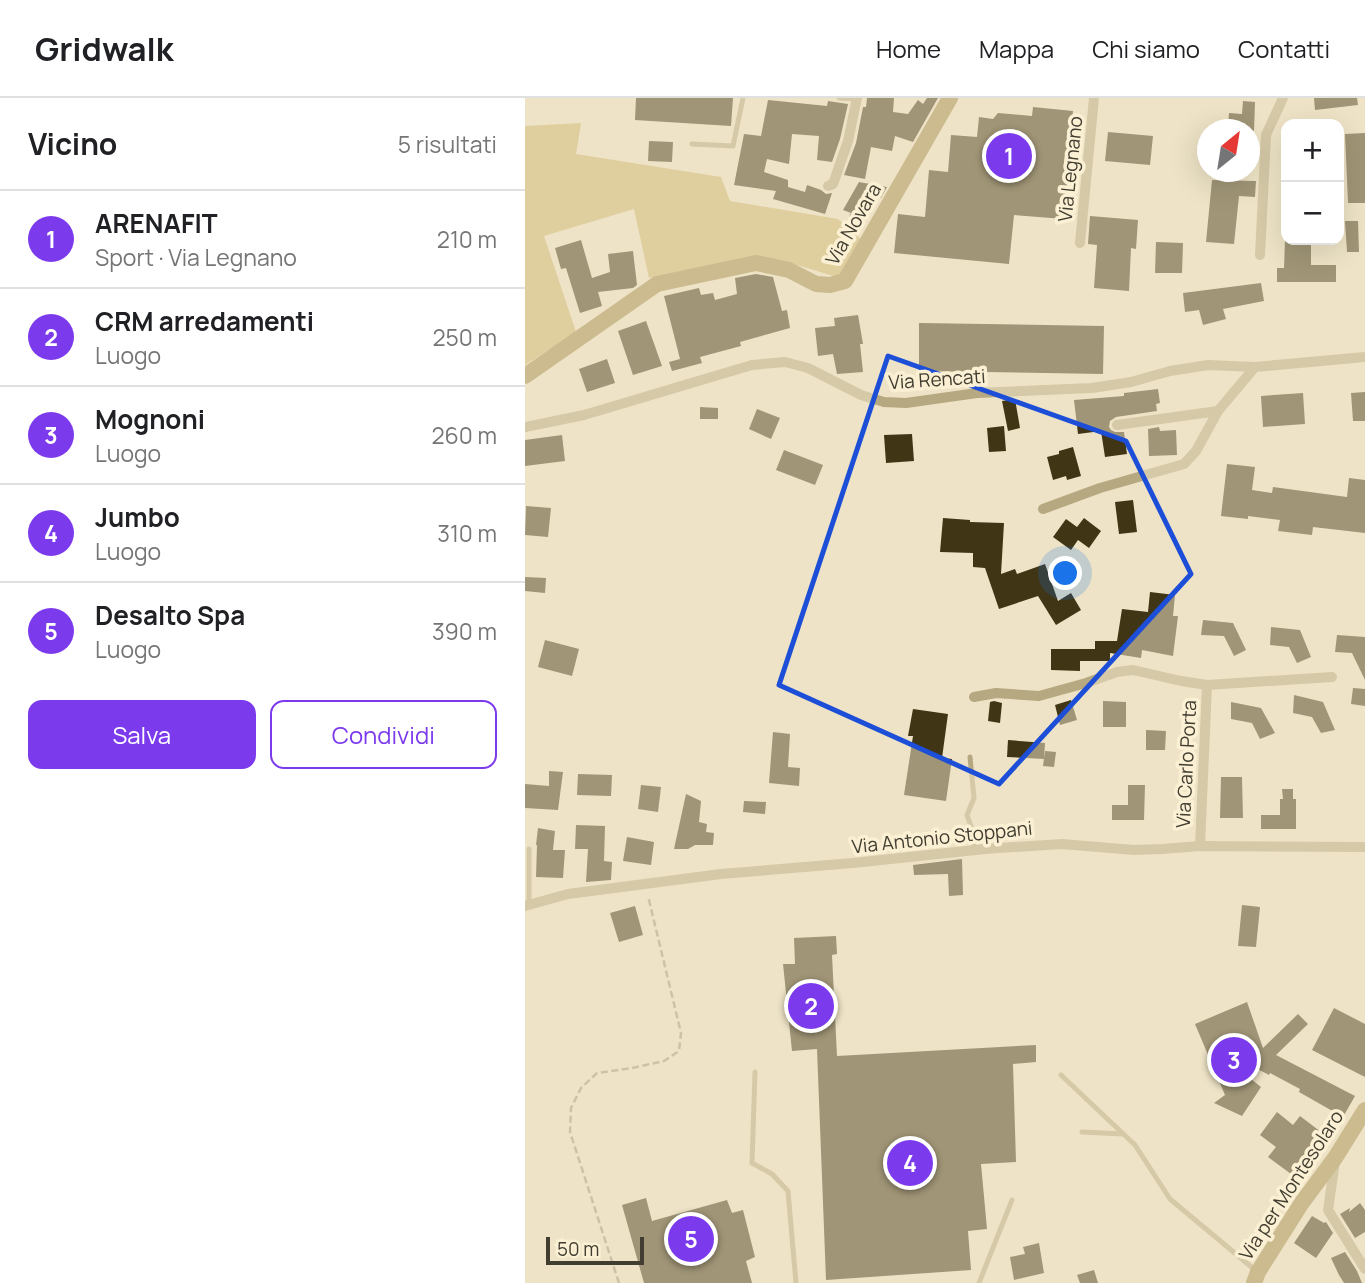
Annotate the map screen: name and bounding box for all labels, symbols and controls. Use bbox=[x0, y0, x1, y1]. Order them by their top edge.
text: Gridwalk bbox=[35, 26, 173, 71]
text: Home bbox=[876, 32, 941, 65]
text: Mappa bbox=[979, 32, 1054, 65]
text: Chi siamo bbox=[1092, 32, 1200, 65]
text: Contatti bbox=[1238, 32, 1330, 65]
street label: Via Legnano bbox=[1052, 115, 1088, 223]
north arrow bbox=[1197, 119, 1260, 182]
map controls bbox=[1281, 119, 1344, 245]
button: + bbox=[1281, 119, 1344, 182]
text: Vicino bbox=[28, 123, 117, 164]
text: 5 risultati bbox=[398, 128, 497, 160]
pin: 1 bbox=[986, 130, 1032, 182]
street label: Via Novara bbox=[819, 178, 887, 270]
button: − bbox=[1281, 182, 1344, 245]
text: ARENAFIT bbox=[95, 205, 218, 241]
text: 1 bbox=[46, 223, 56, 255]
text: 210 m bbox=[437, 223, 497, 255]
text: Sport · Via Legnano bbox=[95, 241, 297, 273]
text: CRM arredamenti bbox=[95, 303, 314, 339]
text: 2 bbox=[44, 321, 58, 353]
text: 250 m bbox=[432, 321, 497, 353]
text: Luogo bbox=[95, 339, 161, 371]
street label: Via Rencati bbox=[888, 363, 986, 395]
text: Mognoni bbox=[95, 401, 205, 437]
text: 3 bbox=[44, 419, 58, 451]
text: 260 m bbox=[431, 419, 497, 451]
text: Luogo bbox=[95, 437, 161, 469]
text: Jumbo bbox=[95, 499, 180, 535]
text: 4 bbox=[44, 517, 58, 549]
text: 310 m bbox=[437, 517, 497, 549]
text: Luogo bbox=[95, 535, 161, 567]
your location bbox=[1048, 556, 1082, 590]
text: Desalto Spa bbox=[95, 597, 245, 633]
text: 5 bbox=[44, 615, 58, 647]
text: 390 m bbox=[432, 615, 497, 647]
text: Luogo bbox=[95, 633, 161, 665]
street label: Via Carlo Porta bbox=[1170, 699, 1202, 829]
button: Salva bbox=[28, 700, 256, 769]
button: Condividi bbox=[270, 700, 497, 769]
street label: Via Antonio Stoppani bbox=[850, 815, 1034, 859]
pin: 2 bbox=[788, 980, 834, 1032]
pin: 3 bbox=[1211, 1034, 1257, 1086]
street label: Via per Montesolaro bbox=[1233, 1105, 1349, 1265]
pin: 4 bbox=[887, 1137, 933, 1189]
pin: 5 bbox=[668, 1213, 714, 1265]
scale bar bbox=[546, 1234, 644, 1266]
text: 50 m bbox=[557, 1236, 599, 1262]

